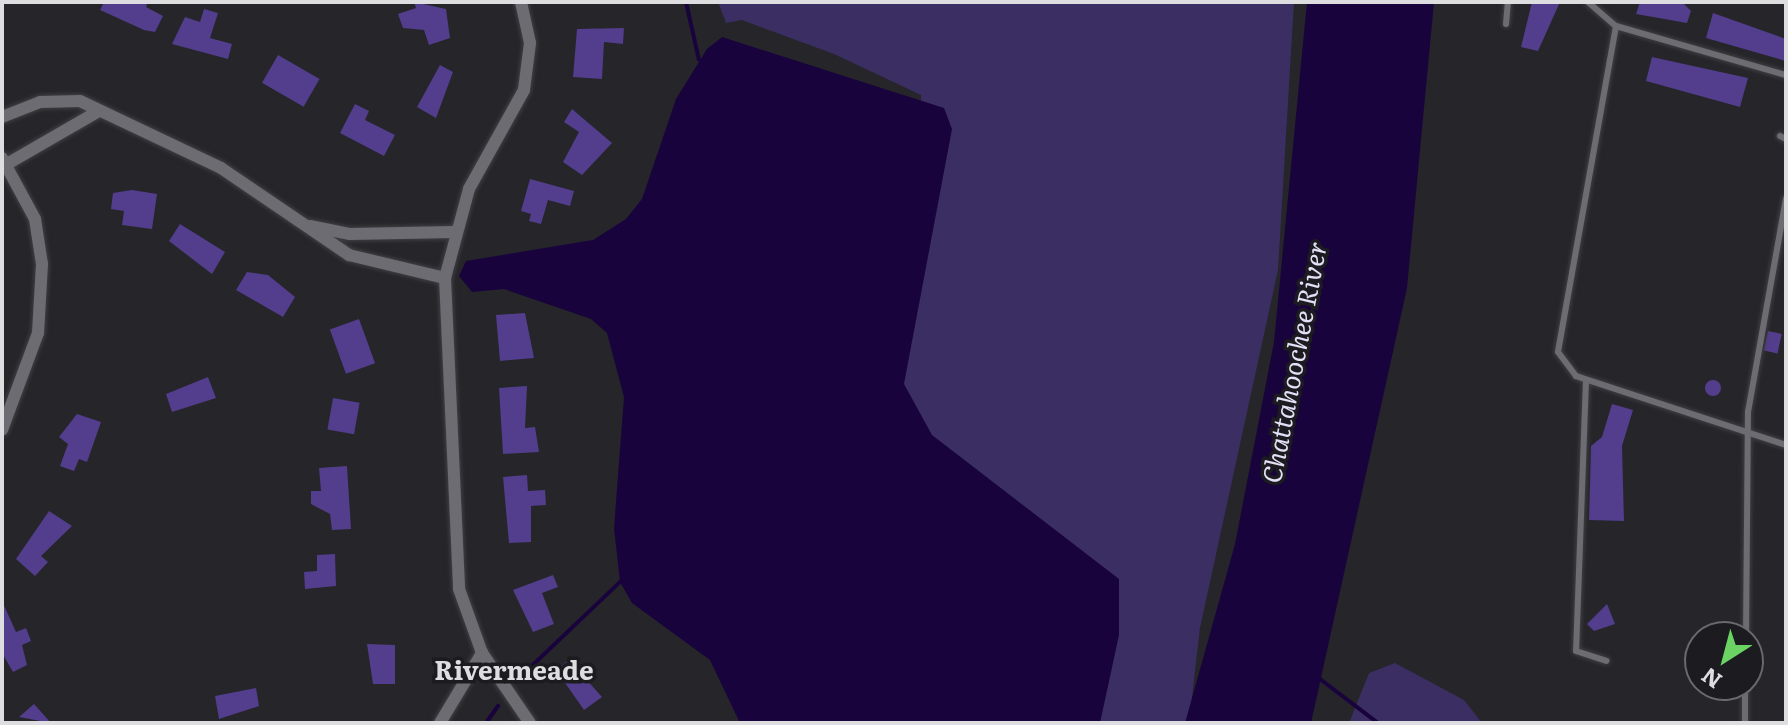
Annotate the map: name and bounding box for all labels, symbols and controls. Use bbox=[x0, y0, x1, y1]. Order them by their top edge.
water label: Chattahoochee River bbox=[1254, 239, 1332, 485]
north arrow bbox=[1684, 621, 1764, 701]
district label: Rivermeade bbox=[434, 653, 594, 685]
text: N bbox=[1694, 660, 1728, 698]

